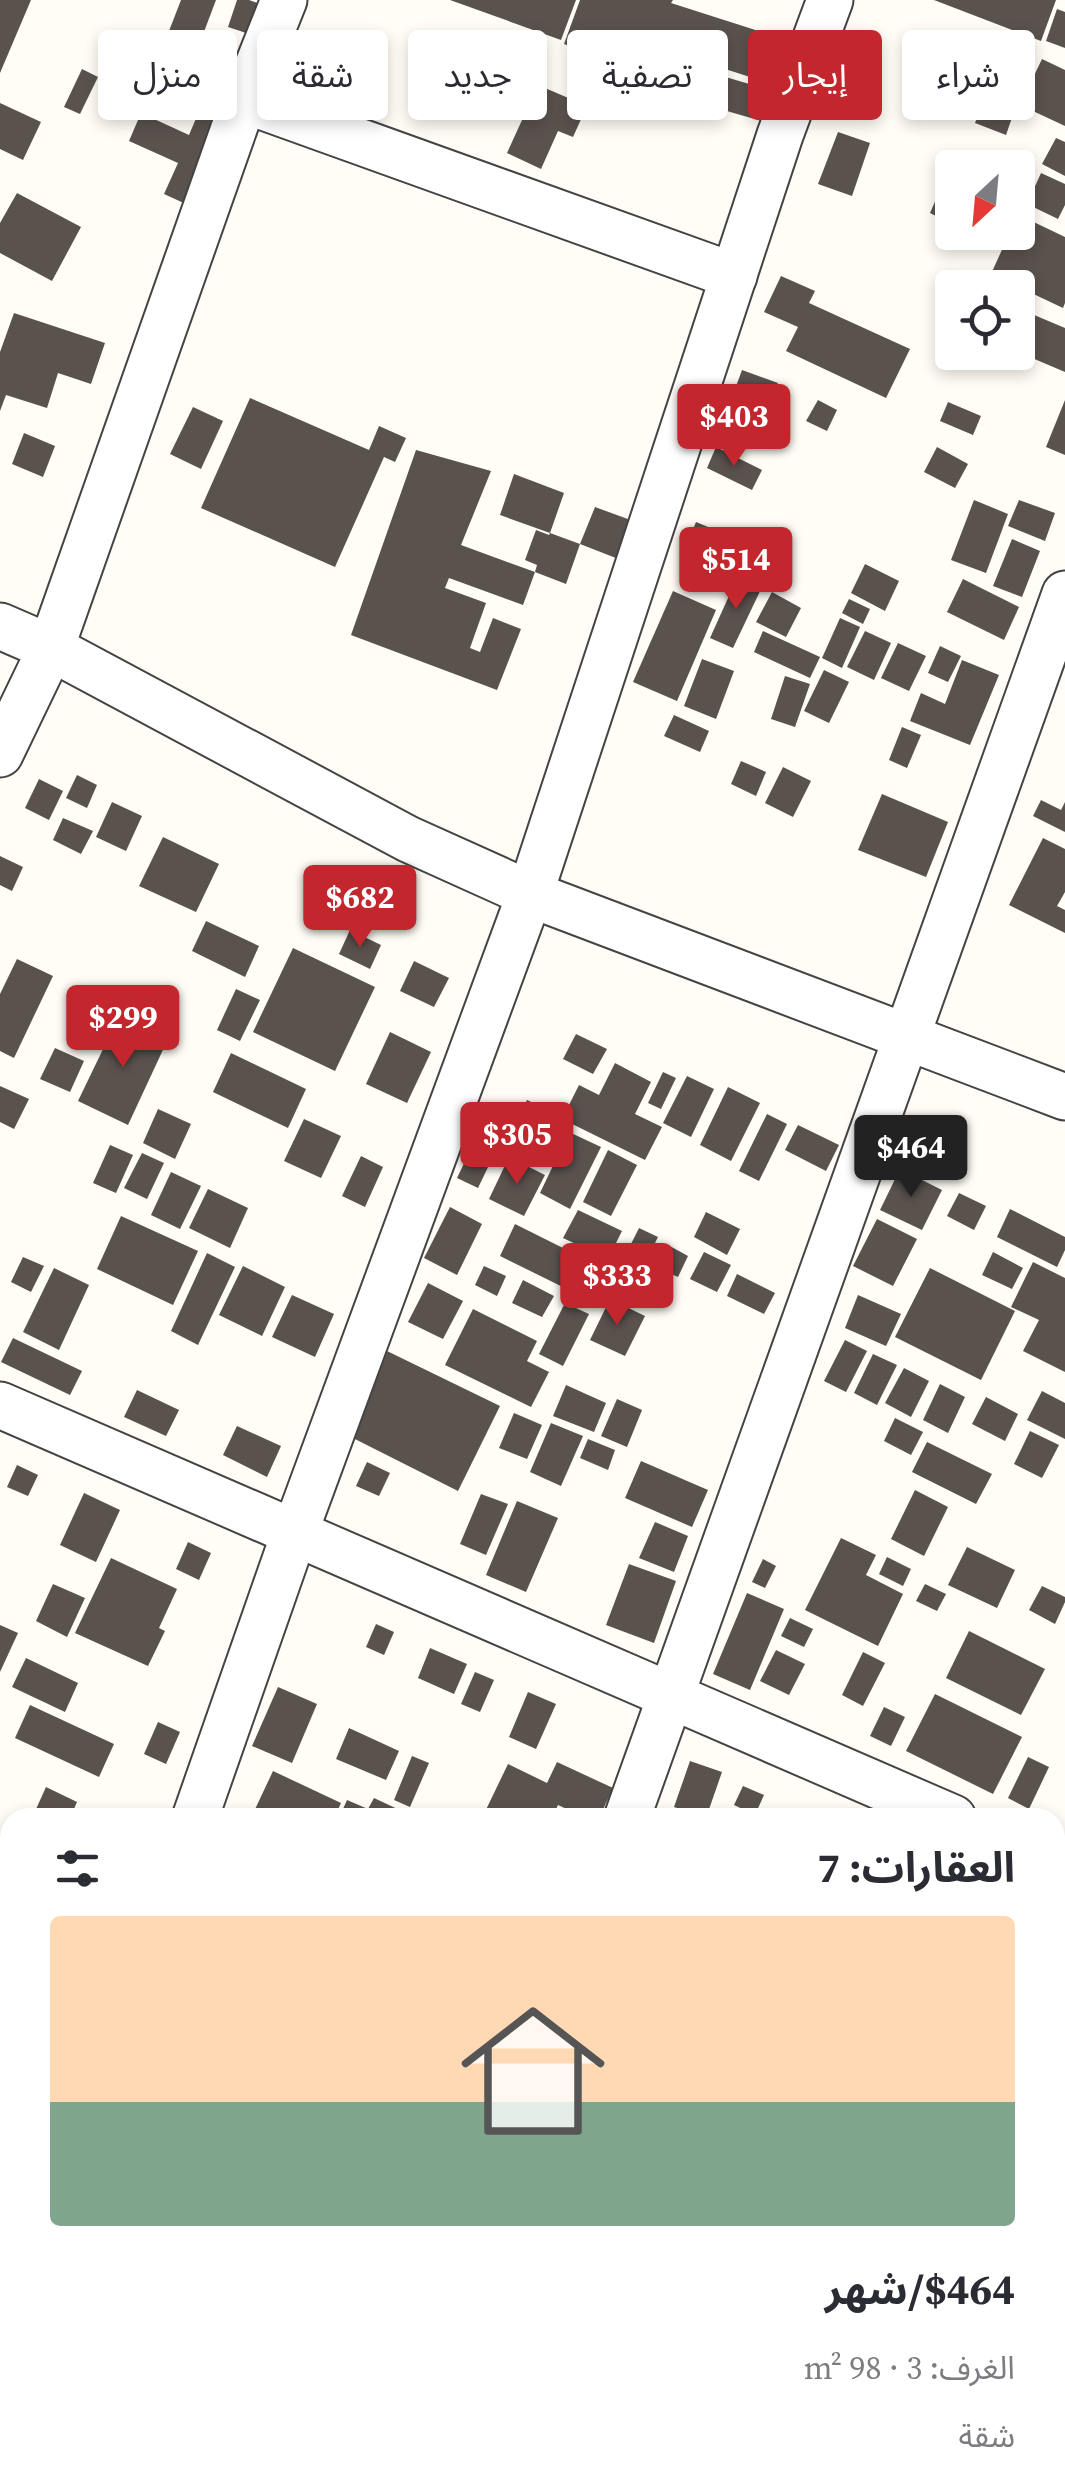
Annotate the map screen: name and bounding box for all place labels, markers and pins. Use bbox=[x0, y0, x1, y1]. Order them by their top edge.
pin: $403 bbox=[675, 384, 793, 469]
pin: $514 bbox=[677, 527, 795, 612]
pin: $682 bbox=[301, 865, 419, 950]
pin: $299 bbox=[64, 985, 182, 1070]
pin: $305 bbox=[458, 1102, 576, 1187]
pin: $464 bbox=[852, 1115, 970, 1200]
pin: $333 bbox=[558, 1243, 676, 1328]

